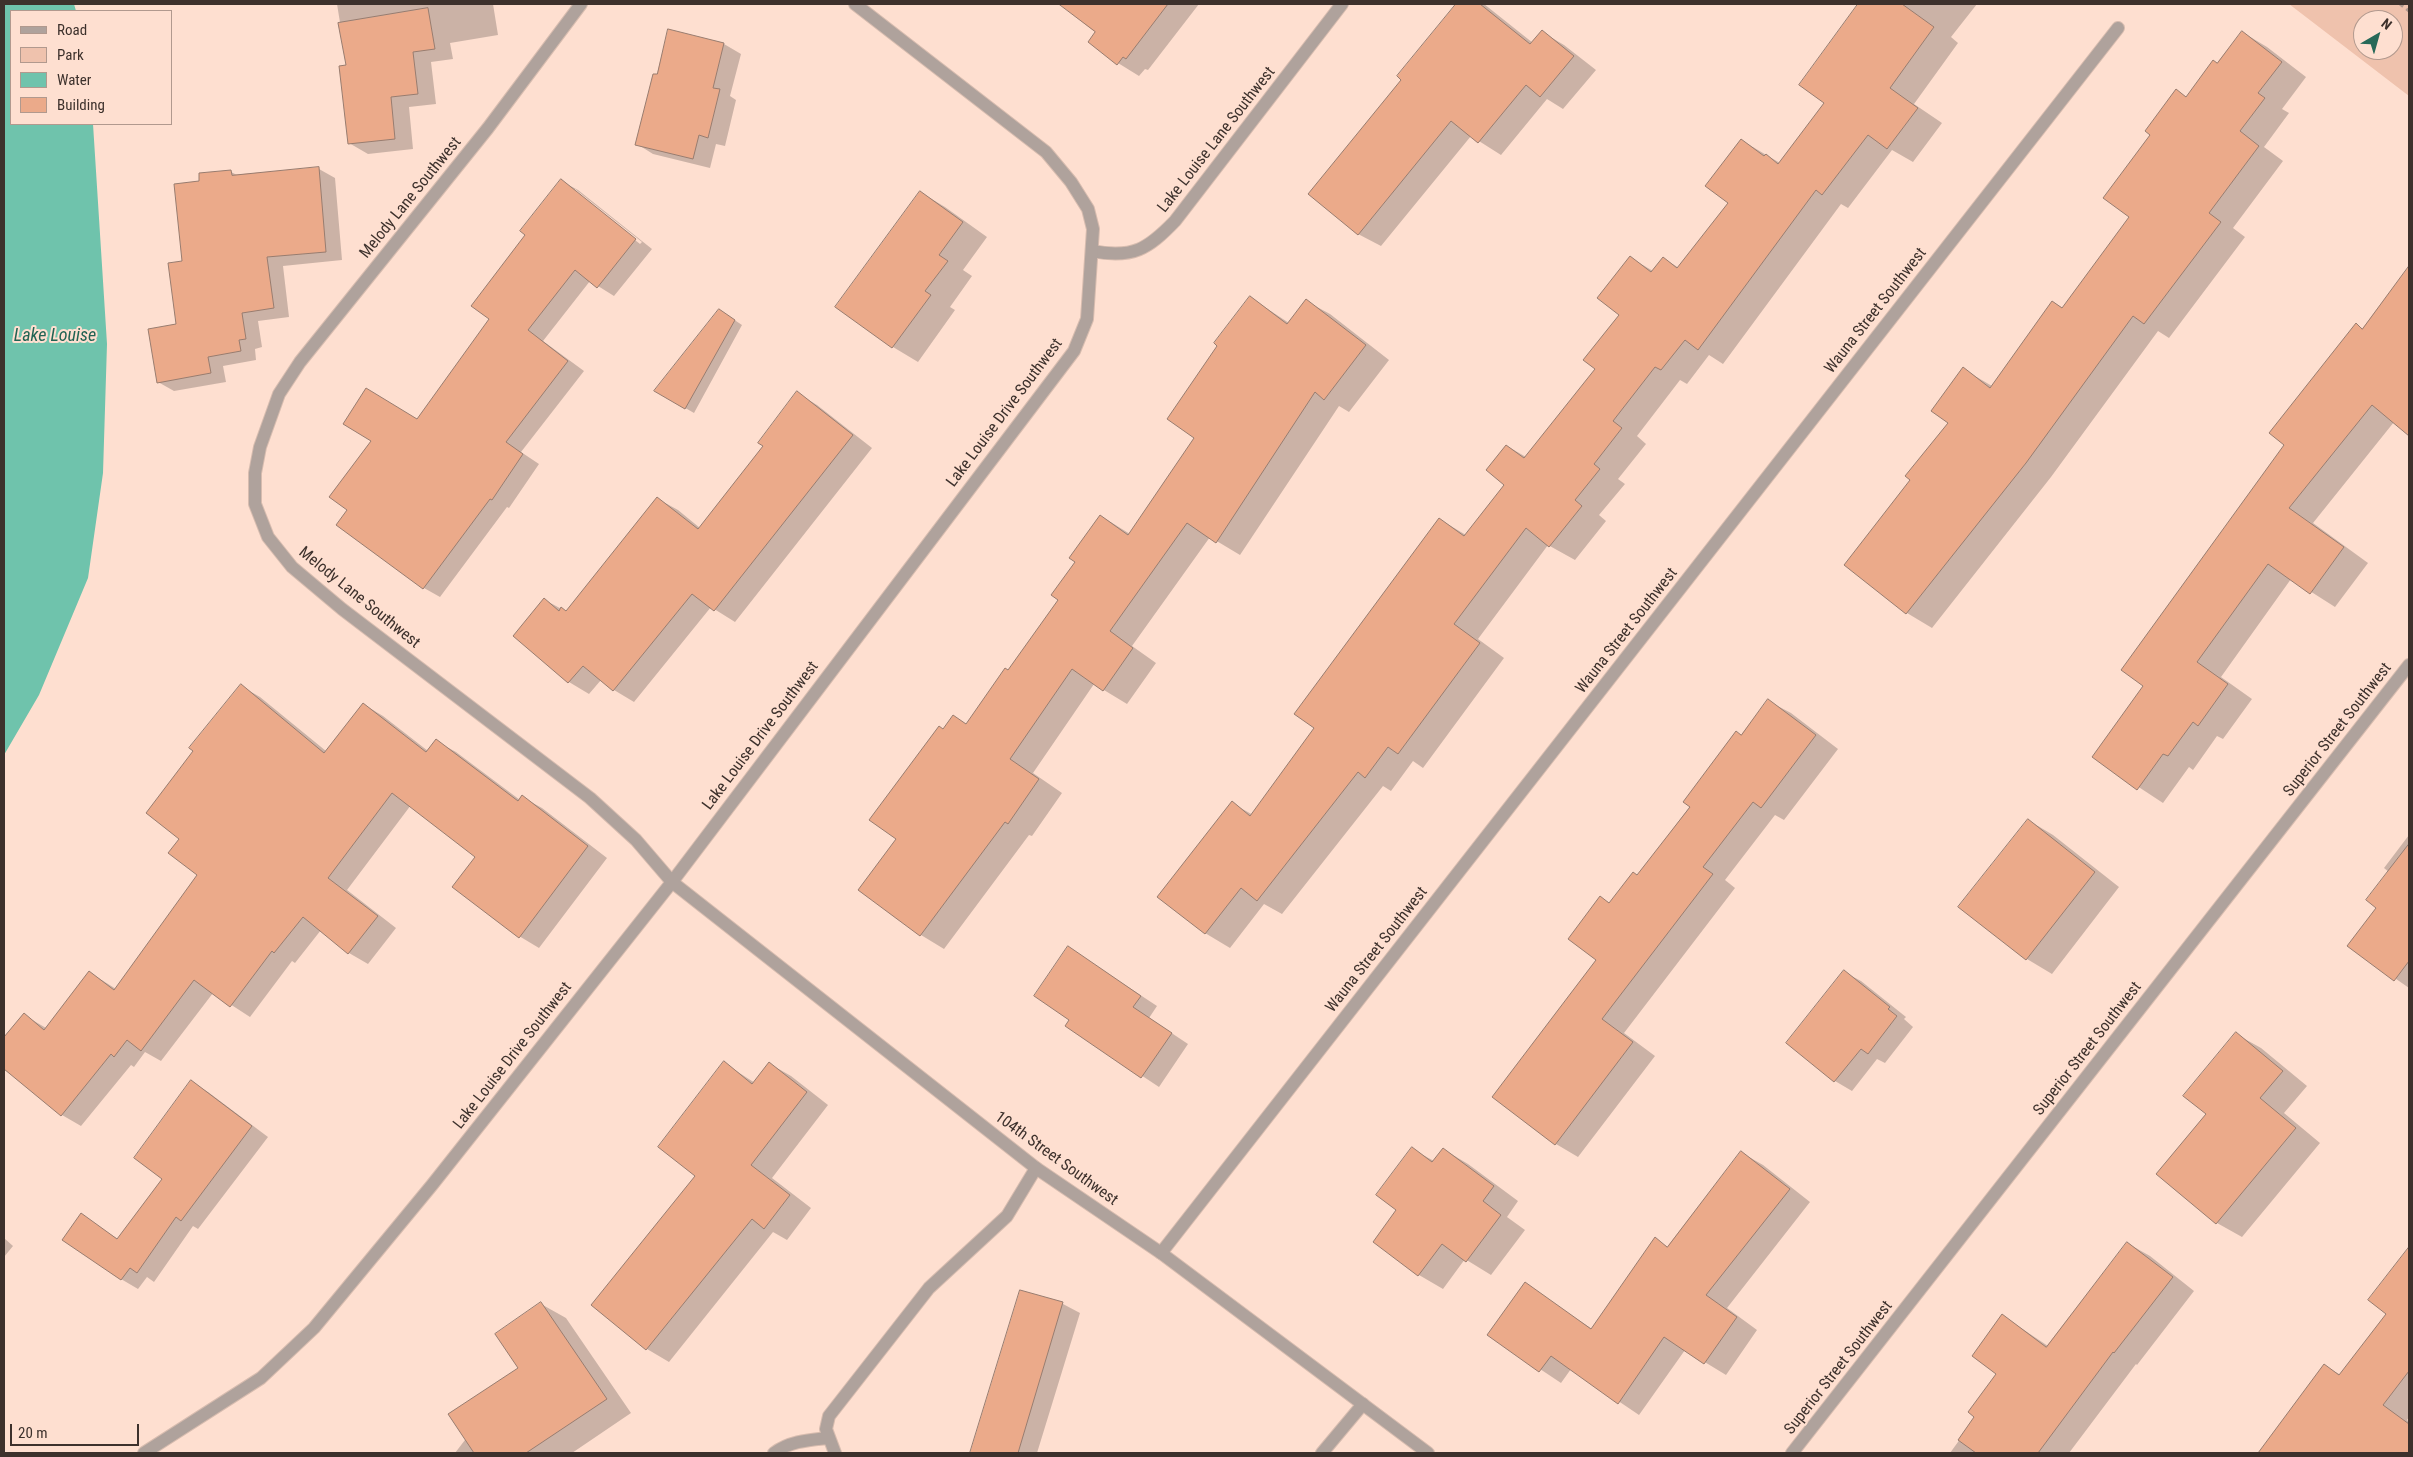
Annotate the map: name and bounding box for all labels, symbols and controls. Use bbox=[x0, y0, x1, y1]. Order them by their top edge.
legend bbox=[10, 10, 172, 125]
north arrow bbox=[2353, 10, 2403, 60]
text: N bbox=[2378, 15, 2395, 33]
text: Road bbox=[57, 21, 87, 39]
text: Park bbox=[57, 46, 84, 64]
street label: Lake Louise Lane Southwest bbox=[1154, 63, 1280, 217]
text: Water bbox=[57, 71, 91, 89]
text: Building bbox=[57, 96, 105, 114]
street label: Melody Lane Southwest bbox=[356, 134, 466, 262]
street label: Wauna Street Southwest bbox=[1821, 244, 1931, 378]
water label: Lake Louise bbox=[14, 325, 96, 347]
street label: Lake Louise Drive Southwest bbox=[943, 335, 1067, 491]
street label: Melody Lane Southwest bbox=[295, 543, 423, 653]
street label: Wauna Street Southwest bbox=[1572, 564, 1682, 698]
street label: Lake Louise Drive Southwest bbox=[699, 658, 823, 814]
street label: Superior Street Southwest bbox=[2280, 659, 2396, 801]
street label: Wauna Street Southwest bbox=[1322, 883, 1432, 1017]
street label: Superior Street Southwest bbox=[2030, 978, 2146, 1120]
street label: Lake Louise Drive Southwest bbox=[450, 979, 576, 1133]
street label: 104th Street Southwest bbox=[991, 1108, 1121, 1210]
street label: Superior Street Southwest bbox=[1781, 1297, 1897, 1439]
scale bar bbox=[12, 1414, 141, 1446]
text: 20 m bbox=[18, 1424, 48, 1442]

